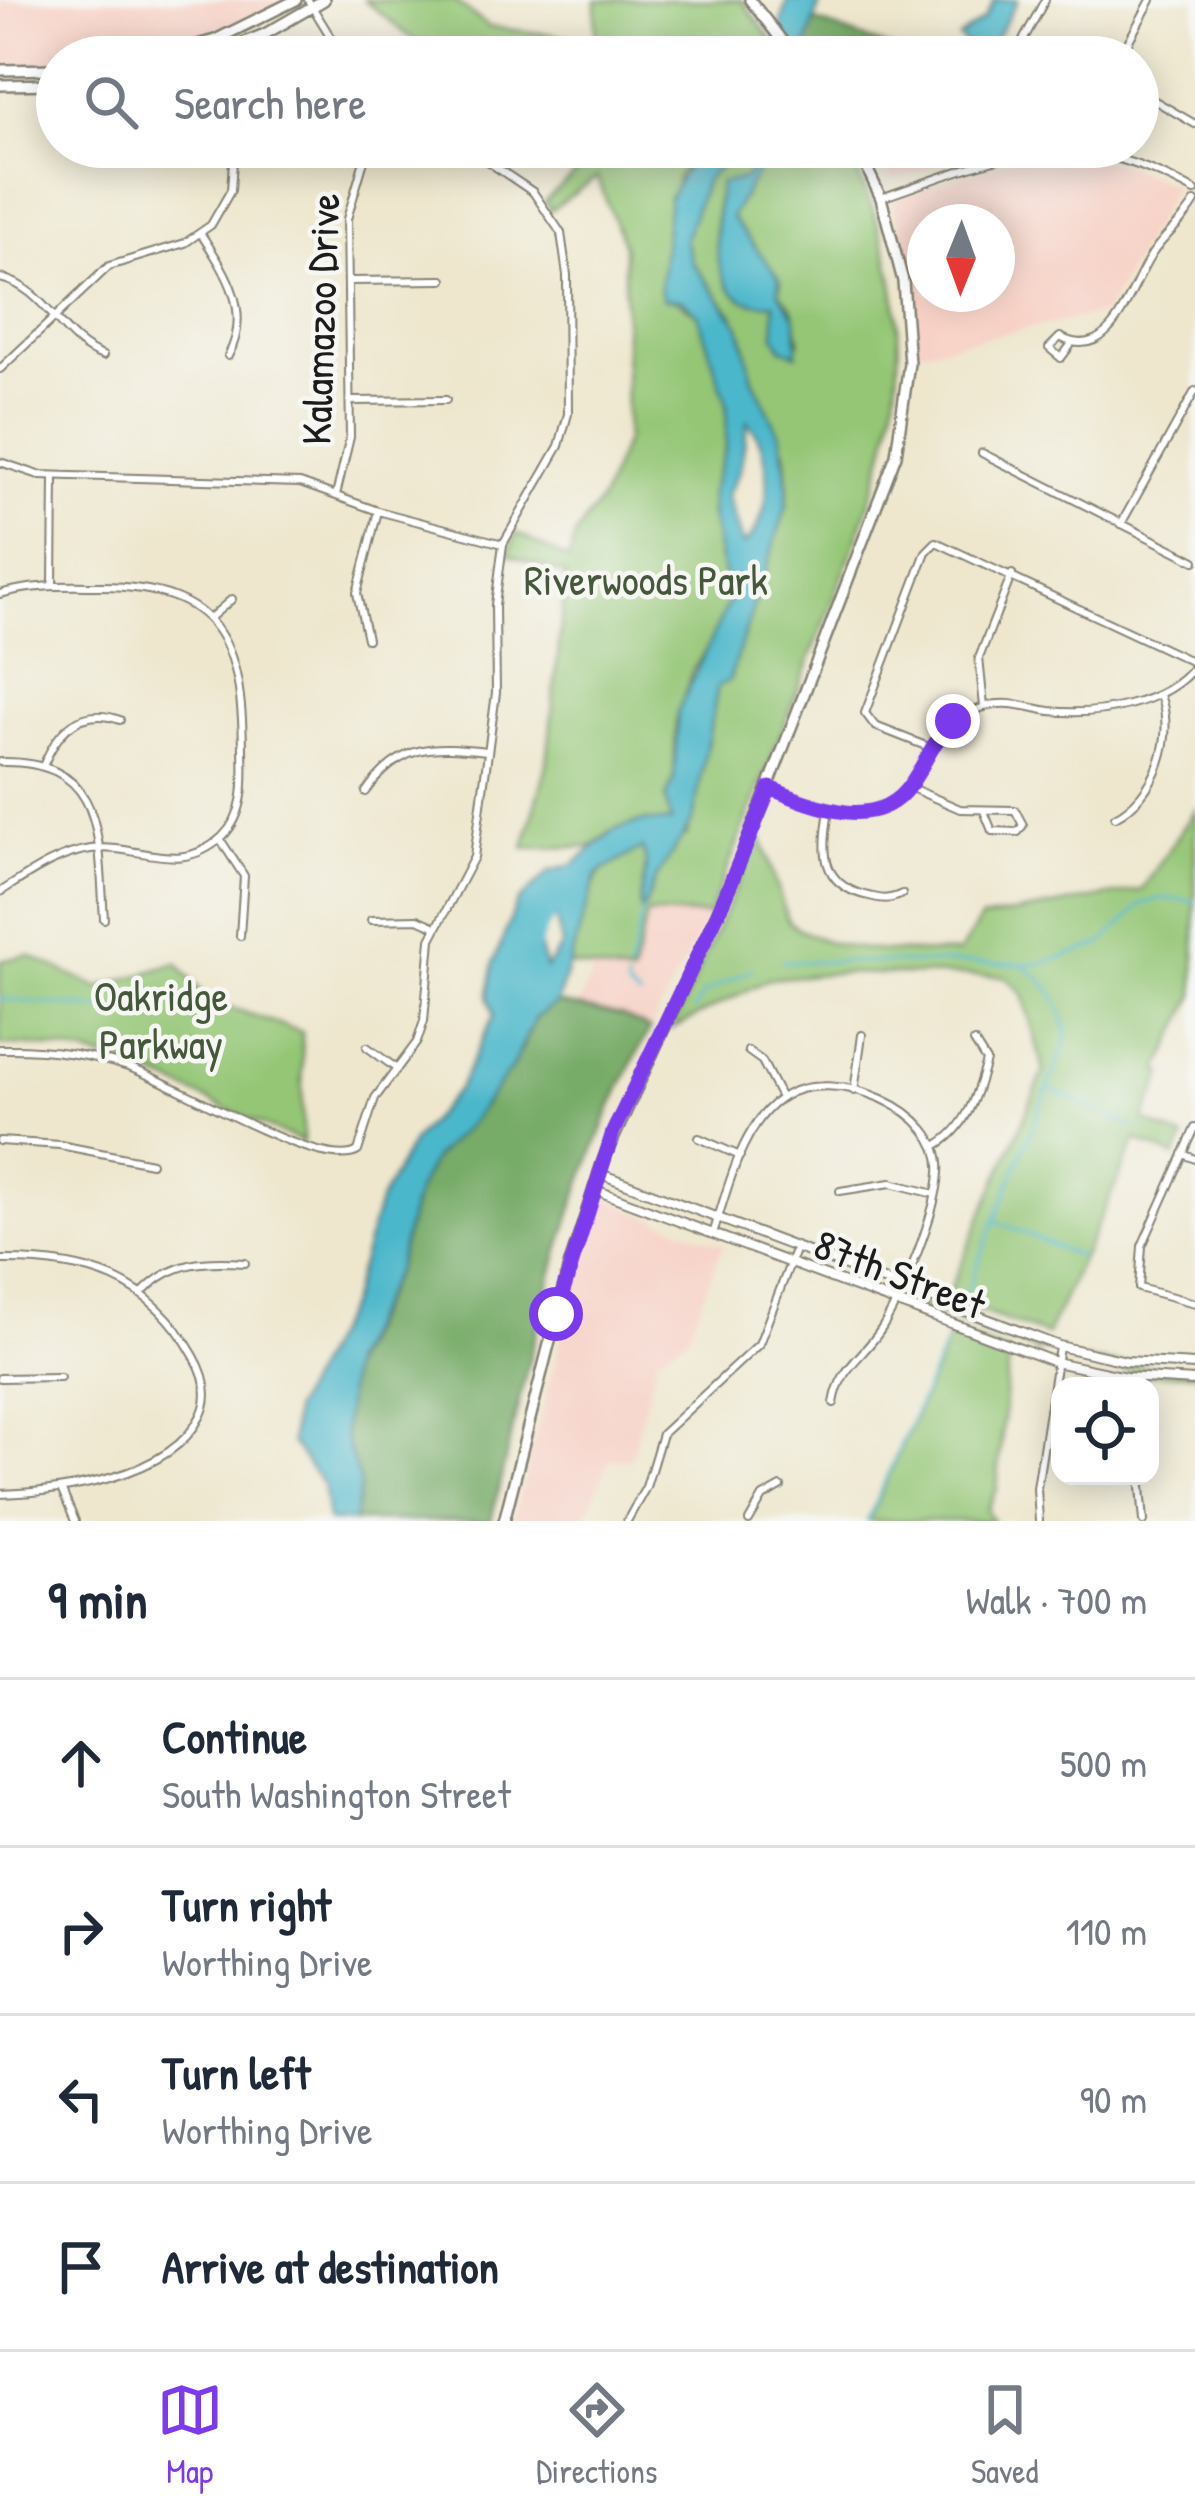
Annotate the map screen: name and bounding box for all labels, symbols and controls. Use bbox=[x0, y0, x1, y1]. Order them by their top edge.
search box bbox=[36, 36, 1159, 168]
icon: search bbox=[78, 69, 144, 135]
text: Search here bbox=[174, 72, 366, 133]
street label: Kalamazoo Drive bbox=[287, 192, 352, 446]
north arrow bbox=[907, 204, 1015, 312]
park label: Riverwoods Park bbox=[524, 551, 768, 608]
route end bbox=[926, 694, 980, 748]
park label: Oakridge Parkway bbox=[94, 967, 228, 1072]
street label: 87th Street bbox=[807, 1215, 994, 1332]
route start bbox=[529, 1287, 583, 1341]
map controls bbox=[1051, 1377, 1159, 1485]
button: locate bbox=[1051, 1377, 1159, 1485]
text: 9 min bbox=[48, 1565, 148, 1634]
text: Walk · 700 m bbox=[966, 1573, 1147, 1626]
text: Continue bbox=[162, 1706, 307, 1767]
icon: ahead bbox=[48, 1730, 114, 1796]
text: 500 m bbox=[1060, 1736, 1147, 1789]
text: South Washington Street bbox=[162, 1767, 511, 1820]
text: Turn right bbox=[162, 1874, 331, 1935]
icon: right bbox=[48, 1898, 114, 1964]
text: 110 m bbox=[1066, 1904, 1147, 1957]
text: Worthing Drive bbox=[162, 1935, 373, 1988]
text: Turn left bbox=[162, 2042, 311, 2103]
icon: left bbox=[48, 2066, 114, 2132]
text: 90 m bbox=[1080, 2072, 1147, 2125]
text: Worthing Drive bbox=[162, 2103, 373, 2156]
icon: arrive bbox=[48, 2234, 114, 2300]
text: Arrive at destination bbox=[162, 2236, 499, 2297]
tab: Map bbox=[157, 2377, 223, 2493]
tab: Directions bbox=[536, 2377, 658, 2493]
tab: Saved bbox=[971, 2377, 1038, 2493]

